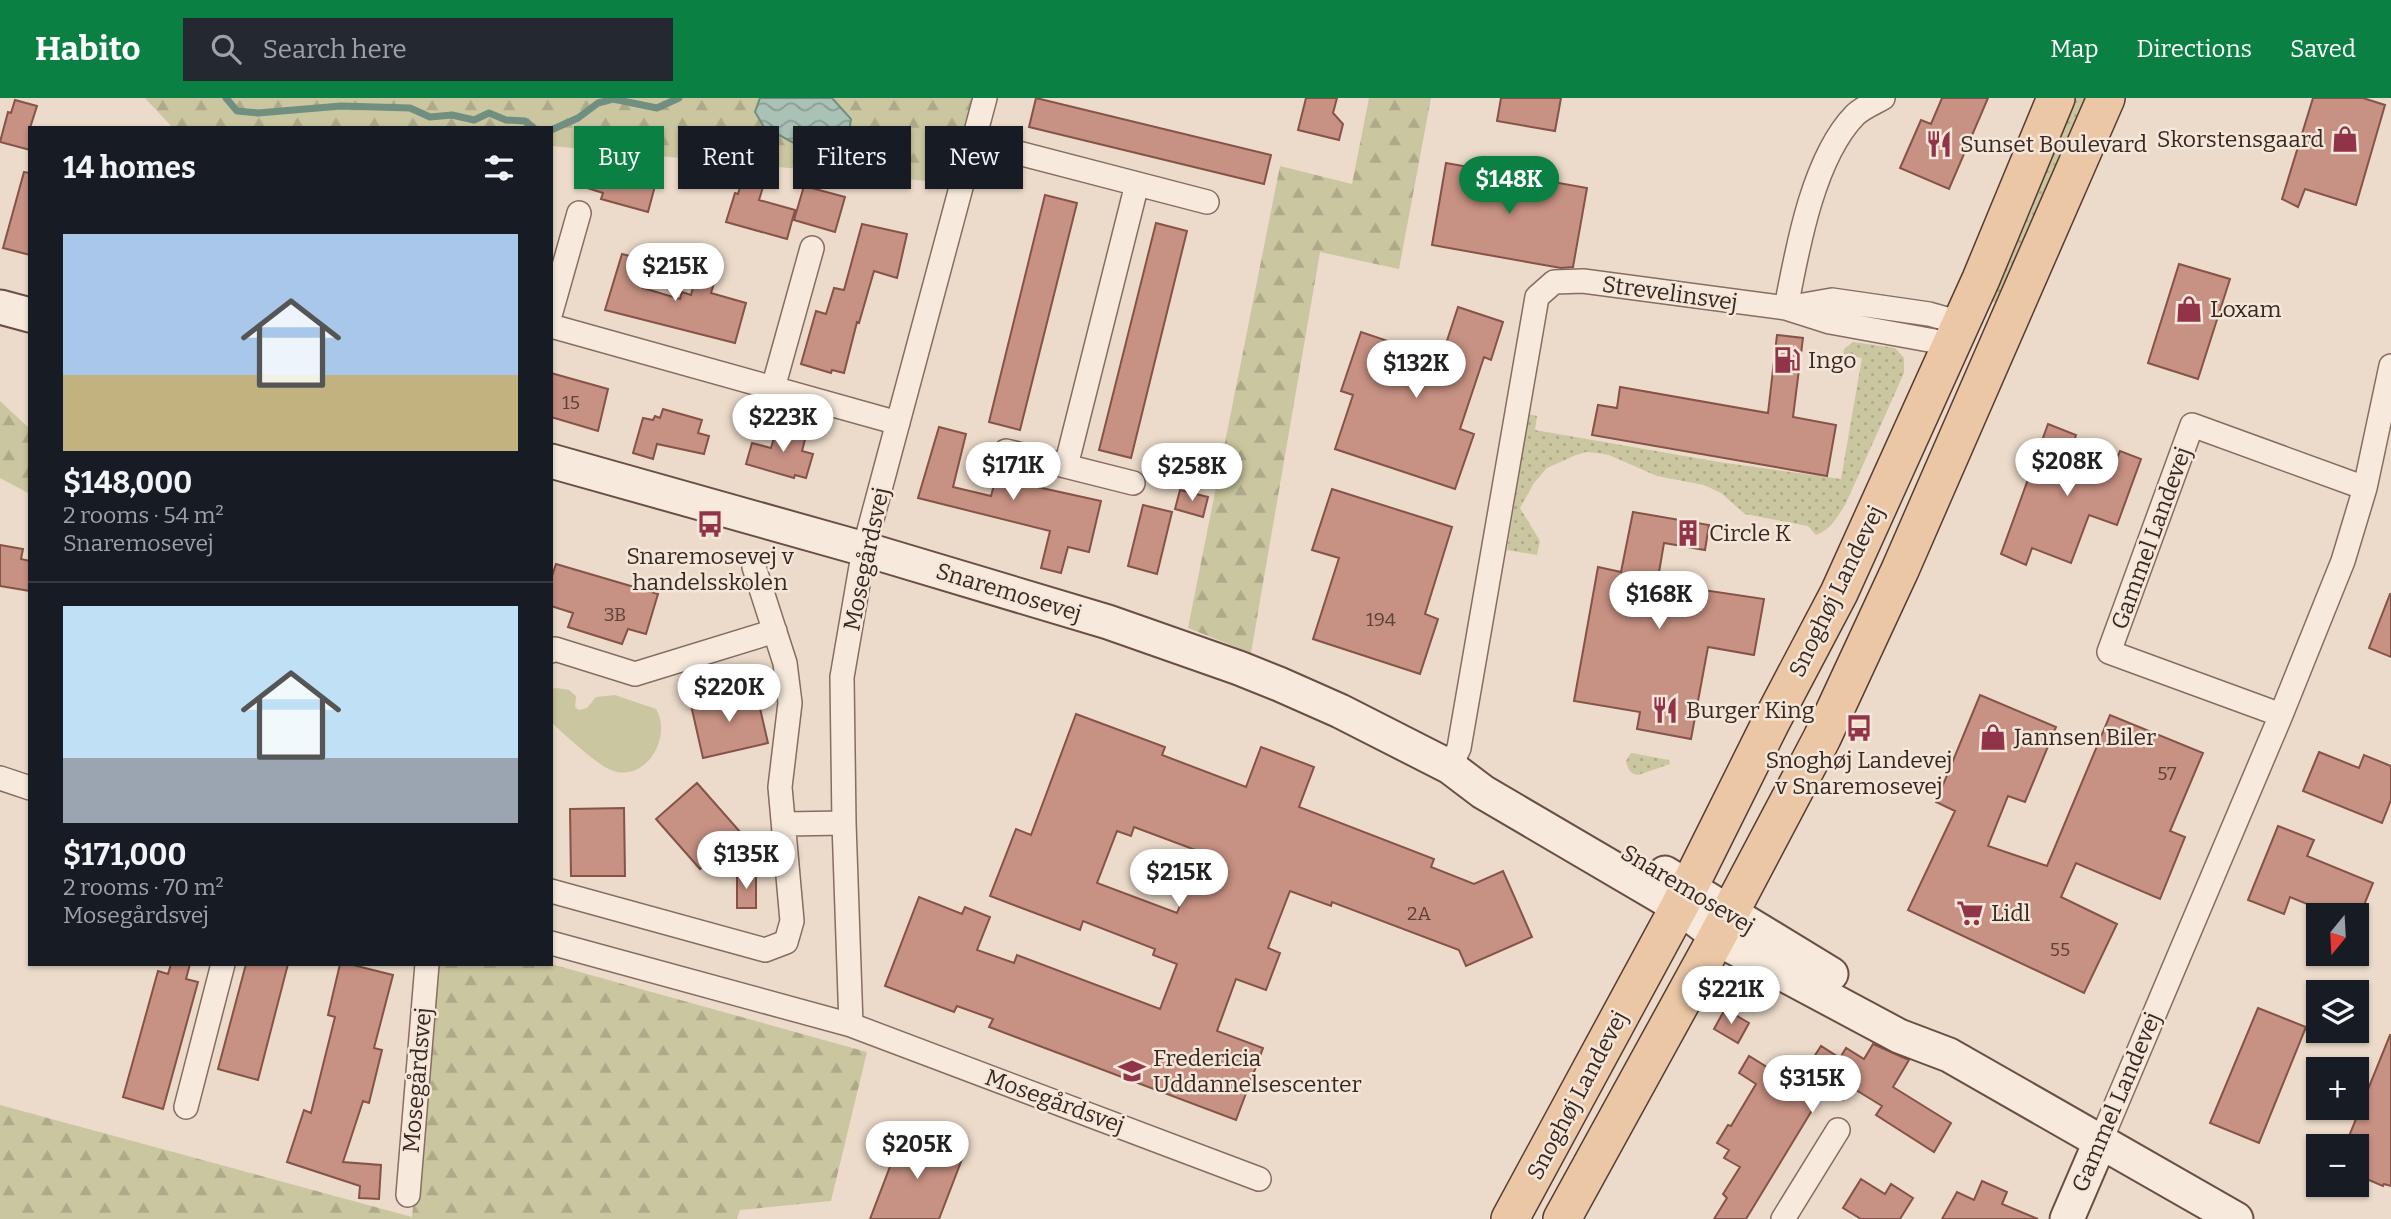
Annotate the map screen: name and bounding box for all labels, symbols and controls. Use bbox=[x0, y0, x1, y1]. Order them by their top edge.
search box bbox=[183, 18, 673, 81]
text: Habito bbox=[35, 29, 141, 69]
icon: search bbox=[207, 30, 245, 68]
text: Search here bbox=[263, 34, 407, 65]
text: Map bbox=[2050, 35, 2099, 63]
text: Directions bbox=[2137, 35, 2252, 63]
text: Saved bbox=[2290, 35, 2356, 63]
shop icon: Skorstensgaard bbox=[2330, 124, 2360, 154]
place label: Skorstensgaard bbox=[2157, 125, 2324, 153]
chip: Buy bbox=[574, 126, 664, 189]
chip: Rent bbox=[678, 126, 779, 189]
chip: Filters bbox=[793, 126, 911, 189]
chip: New bbox=[925, 126, 1023, 189]
restaurant icon: Sunset Boulevard bbox=[1924, 129, 1954, 159]
place label: Sunset Boulevard bbox=[1960, 130, 2147, 158]
icon: filters bbox=[480, 149, 518, 187]
text: 14 homes bbox=[63, 150, 196, 186]
pin: $148K bbox=[1460, 156, 1558, 216]
text: $148K bbox=[1475, 165, 1543, 193]
pin: $215K bbox=[626, 244, 724, 303]
text: $215K bbox=[642, 252, 708, 280]
street label: Strevelinsvej bbox=[1600, 270, 1740, 316]
icon: home bbox=[228, 280, 354, 406]
shop icon: Loxam bbox=[2174, 294, 2204, 324]
place label: Loxam bbox=[2210, 295, 2282, 323]
pin: $132K bbox=[1367, 341, 1465, 400]
fuel station icon: Ingo bbox=[1772, 345, 1802, 375]
place label: Ingo bbox=[1808, 346, 1856, 374]
text: $132K bbox=[1383, 349, 1449, 377]
house number: 15 bbox=[562, 391, 580, 414]
pin: $223K bbox=[734, 394, 832, 454]
text: $223K bbox=[748, 403, 818, 431]
pin: $208K bbox=[2018, 438, 2116, 498]
pin: $171K bbox=[964, 442, 1062, 502]
street label: Gammel Landevej bbox=[2105, 443, 2197, 633]
pin: $258K bbox=[1143, 444, 1241, 503]
text: $208K bbox=[2031, 447, 2103, 475]
text: $171K bbox=[982, 451, 1044, 479]
text: $258K bbox=[1157, 452, 1227, 480]
text: $148,000 bbox=[63, 465, 192, 501]
street label: Mosegårdsvej bbox=[837, 485, 895, 633]
text: 2 rooms · 54 m² bbox=[63, 501, 224, 529]
street label: Snoghøj Landevej bbox=[1782, 501, 1890, 681]
bus stop icon: Snaremosevej v handelsskolen bbox=[695, 509, 725, 539]
building icon: Circle K bbox=[1673, 518, 1703, 548]
place label: Circle K bbox=[1709, 519, 1791, 547]
text: Snaremosevej bbox=[63, 529, 214, 557]
place label: Snaremosevej v handelsskolen bbox=[626, 542, 795, 596]
street label: Snaremosevej bbox=[933, 557, 1085, 627]
pin: $168K bbox=[1610, 572, 1708, 631]
text: $168K bbox=[1625, 580, 1693, 608]
house number: 3B bbox=[604, 603, 626, 626]
house number: 194 bbox=[1366, 608, 1396, 631]
icon: home bbox=[228, 652, 354, 778]
pin: $220K bbox=[680, 664, 778, 724]
text: $220K bbox=[694, 673, 764, 701]
restaurant icon: Burger King bbox=[1650, 695, 1680, 725]
place label: Burger King bbox=[1686, 696, 1815, 724]
bus stop icon: Snoghøj Landevej v Snaremosevej bbox=[1844, 713, 1874, 743]
shop icon: Jannsen Biler bbox=[1978, 722, 2008, 752]
place label: Jannsen Biler bbox=[2013, 723, 2156, 751]
place label: Snoghøj Landevej v Snaremosevej bbox=[1765, 746, 1953, 800]
house number: 57 bbox=[2157, 762, 2177, 785]
pin: $135K bbox=[697, 832, 795, 891]
text: $171,000 bbox=[63, 837, 187, 873]
street label: Snaremosevej bbox=[1616, 838, 1760, 940]
text: $135K bbox=[713, 840, 779, 868]
pin: $215K bbox=[1130, 850, 1228, 909]
text: $215K bbox=[1146, 858, 1212, 886]
text: 2 rooms · 70 m² bbox=[63, 873, 224, 901]
supermarket icon: Lidl bbox=[1955, 898, 1985, 928]
place label: Lidl bbox=[1991, 899, 2031, 927]
text: Mosegårdsvej bbox=[63, 901, 209, 929]
house number: 2A bbox=[1407, 902, 1431, 925]
north arrow bbox=[2306, 903, 2370, 966]
map controls bbox=[2306, 903, 2369, 1197]
house number: 55 bbox=[2050, 938, 2070, 961]
pin: $221K bbox=[1682, 967, 1780, 1026]
text: $221K bbox=[1698, 975, 1764, 1003]
button: layers bbox=[2306, 980, 2369, 1043]
street label: Mosegårdsvej bbox=[397, 1006, 437, 1154]
street label: Snoghøj Landevej bbox=[1521, 1006, 1633, 1184]
street label: Gammel Landevej bbox=[2066, 1008, 2166, 1196]
place label: Fredericia Uddannelsescenter bbox=[1153, 1044, 1362, 1098]
school or university icon: Fredericia Uddannelsescenter bbox=[1117, 1056, 1147, 1086]
pin: $315K bbox=[1763, 1056, 1861, 1115]
button: + bbox=[2306, 1057, 2369, 1120]
street label: Mosegårdsvej bbox=[982, 1063, 1128, 1139]
text: $315K bbox=[1779, 1064, 1845, 1092]
pin: $205K bbox=[868, 1122, 966, 1181]
text: $205K bbox=[882, 1130, 952, 1158]
button: − bbox=[2306, 1134, 2369, 1197]

